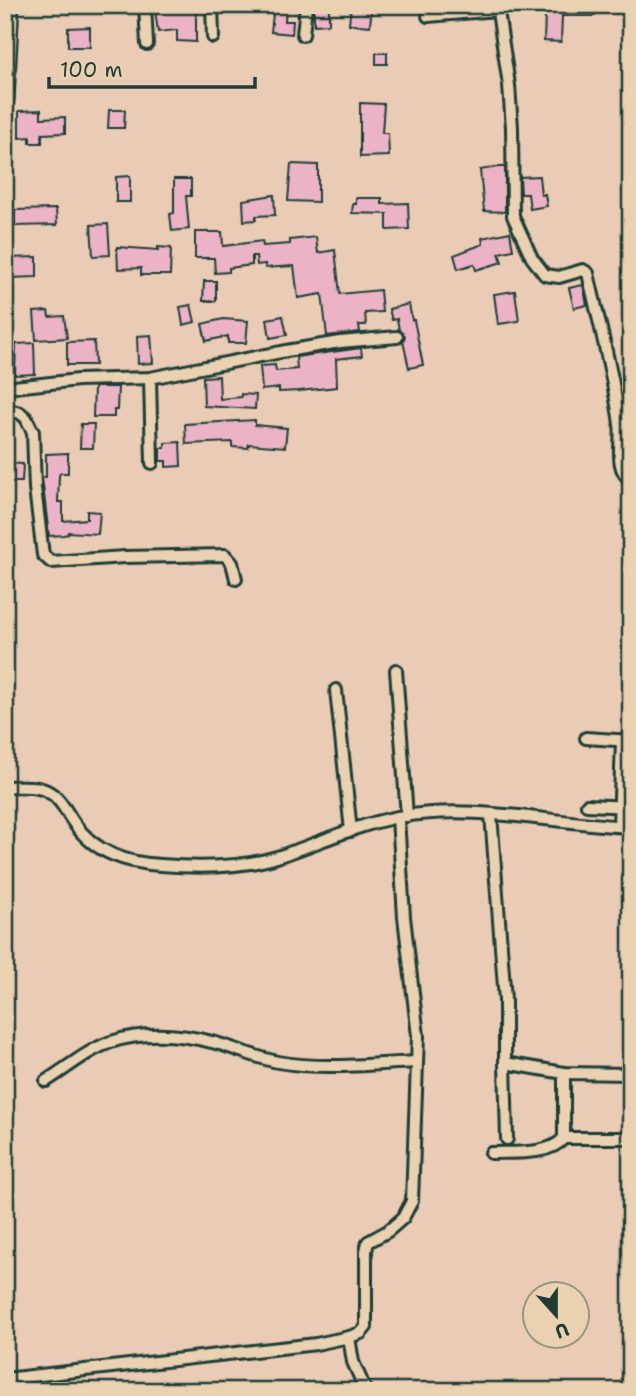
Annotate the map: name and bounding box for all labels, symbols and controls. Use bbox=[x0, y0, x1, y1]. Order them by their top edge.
scale bar bbox=[49, 46, 256, 90]
text: 100 m bbox=[60, 56, 123, 84]
north arrow bbox=[520, 1280, 590, 1350]
text: U bbox=[551, 1316, 572, 1344]

